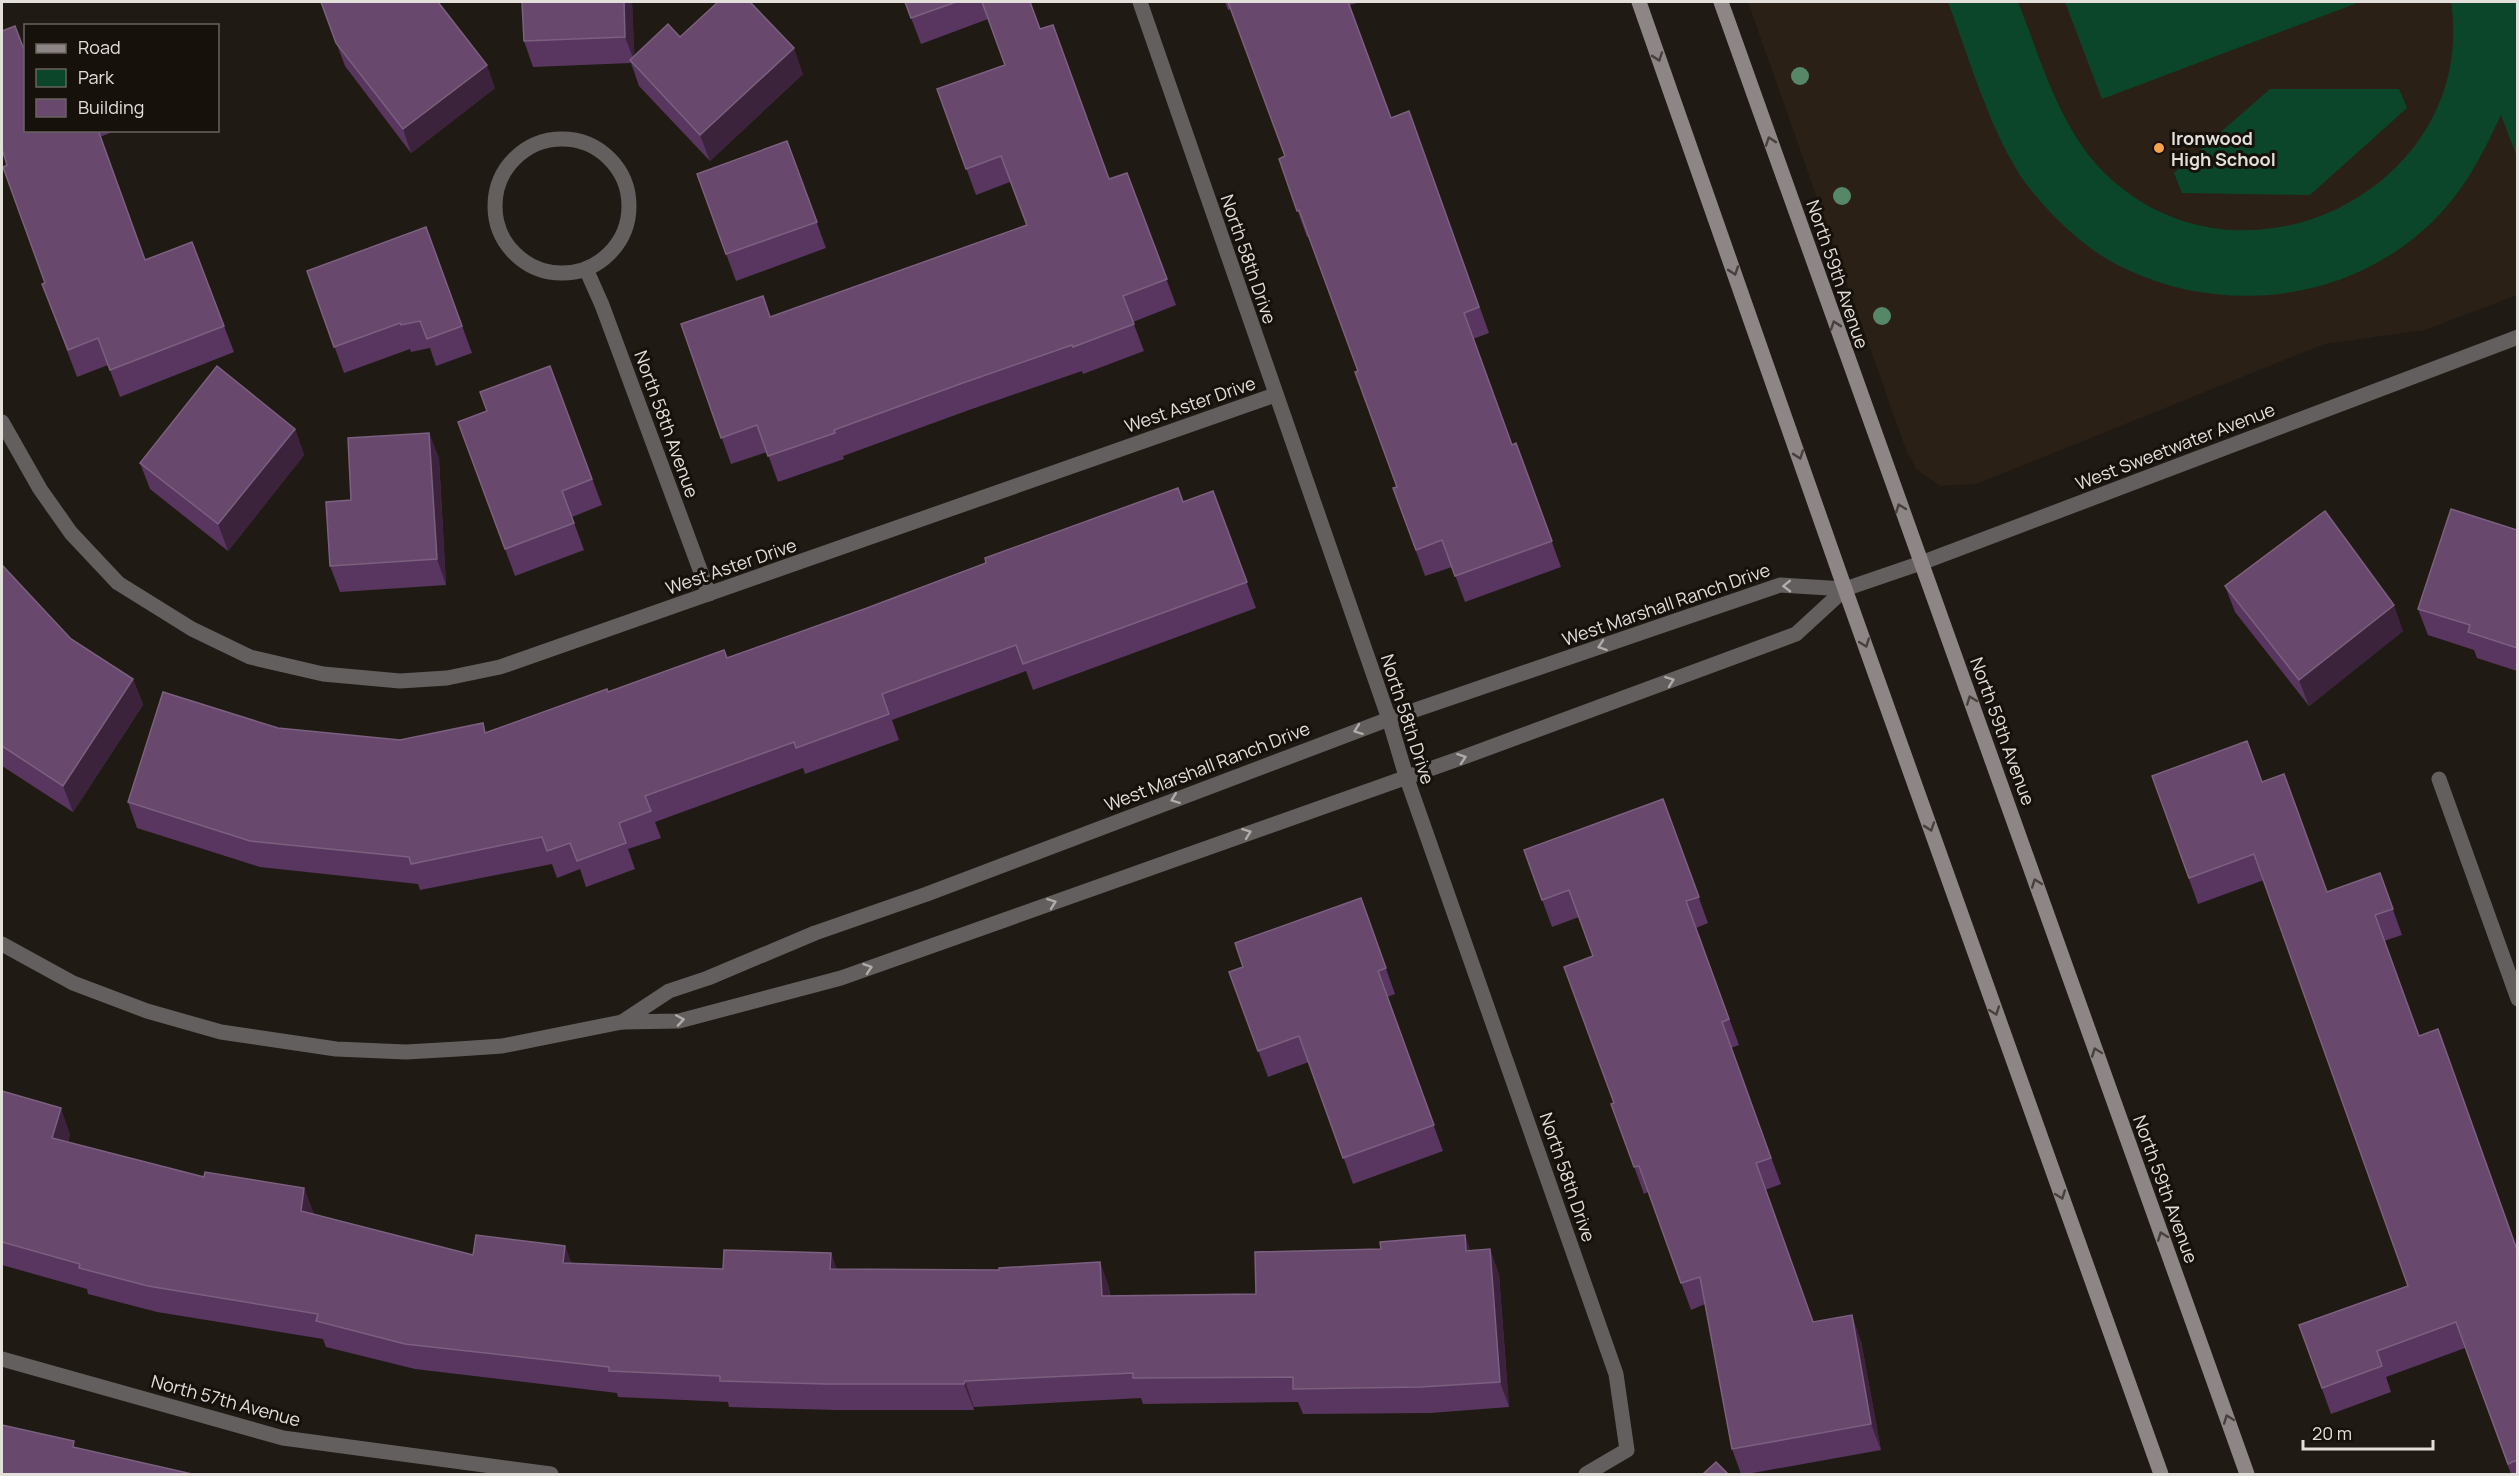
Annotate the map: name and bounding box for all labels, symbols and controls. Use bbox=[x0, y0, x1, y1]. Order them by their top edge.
legend bbox=[24, 24, 219, 132]
text: Road bbox=[78, 35, 121, 59]
one-way arrow bbox=[1651, 51, 1664, 62]
text: Park bbox=[78, 65, 115, 89]
text: Building bbox=[78, 95, 144, 119]
place label: Ironwood High School bbox=[2171, 126, 2276, 171]
one-way arrow bbox=[1765, 136, 1778, 147]
marker: Ironwood High School bbox=[2152, 141, 2166, 155]
street label: North 58th Drive bbox=[1216, 191, 1282, 327]
street label: North 59th Avenue bbox=[1801, 197, 1875, 351]
one-way arrow bbox=[1727, 266, 1740, 276]
one-way arrow bbox=[1830, 320, 1843, 331]
street label: North 58th Avenue bbox=[629, 347, 705, 501]
street label: West Aster Drive bbox=[1121, 370, 1259, 438]
street label: West Sweetwater Avenue bbox=[2072, 397, 2278, 495]
one-way arrow bbox=[1792, 449, 1805, 460]
one-way arrow bbox=[1895, 504, 1908, 514]
street label: West Aster Drive bbox=[662, 532, 800, 600]
street label: West Marshall Ranch Drive bbox=[1559, 557, 1773, 651]
one-way arrow bbox=[1782, 580, 1791, 592]
one-way arrow bbox=[1858, 637, 1870, 648]
one-way arrow bbox=[1597, 639, 1608, 652]
street label: North 58th Drive bbox=[1376, 651, 1440, 787]
street label: North 59th Avenue bbox=[1965, 654, 2041, 808]
one-way arrow bbox=[1663, 676, 1674, 688]
one-way arrow bbox=[1965, 695, 1978, 705]
street label: West Marshall Ranch Drive bbox=[1101, 716, 1313, 816]
one-way arrow bbox=[1353, 723, 1364, 736]
one-way arrow bbox=[1456, 753, 1467, 765]
one-way arrow bbox=[1171, 792, 1182, 804]
one-way arrow bbox=[1923, 821, 1936, 832]
one-way arrow bbox=[1241, 827, 1252, 840]
one-way arrow bbox=[2031, 878, 2044, 889]
one-way arrow bbox=[1045, 898, 1056, 910]
one-way arrow bbox=[862, 963, 873, 976]
one-way arrow bbox=[1988, 1005, 2001, 1016]
one-way arrow bbox=[675, 1014, 685, 1026]
one-way arrow bbox=[2091, 1047, 2104, 1058]
street label: North 58th Drive bbox=[1535, 1109, 1601, 1245]
street label: North 59th Avenue bbox=[2128, 1112, 2204, 1266]
one-way arrow bbox=[2053, 1189, 2066, 1200]
one-way arrow bbox=[2157, 1231, 2170, 1242]
street label: North 57th Avenue bbox=[149, 1369, 303, 1431]
scale bar bbox=[2303, 1413, 2434, 1451]
one-way arrow bbox=[2222, 1415, 2235, 1425]
text: 20 m bbox=[2312, 1421, 2352, 1445]

